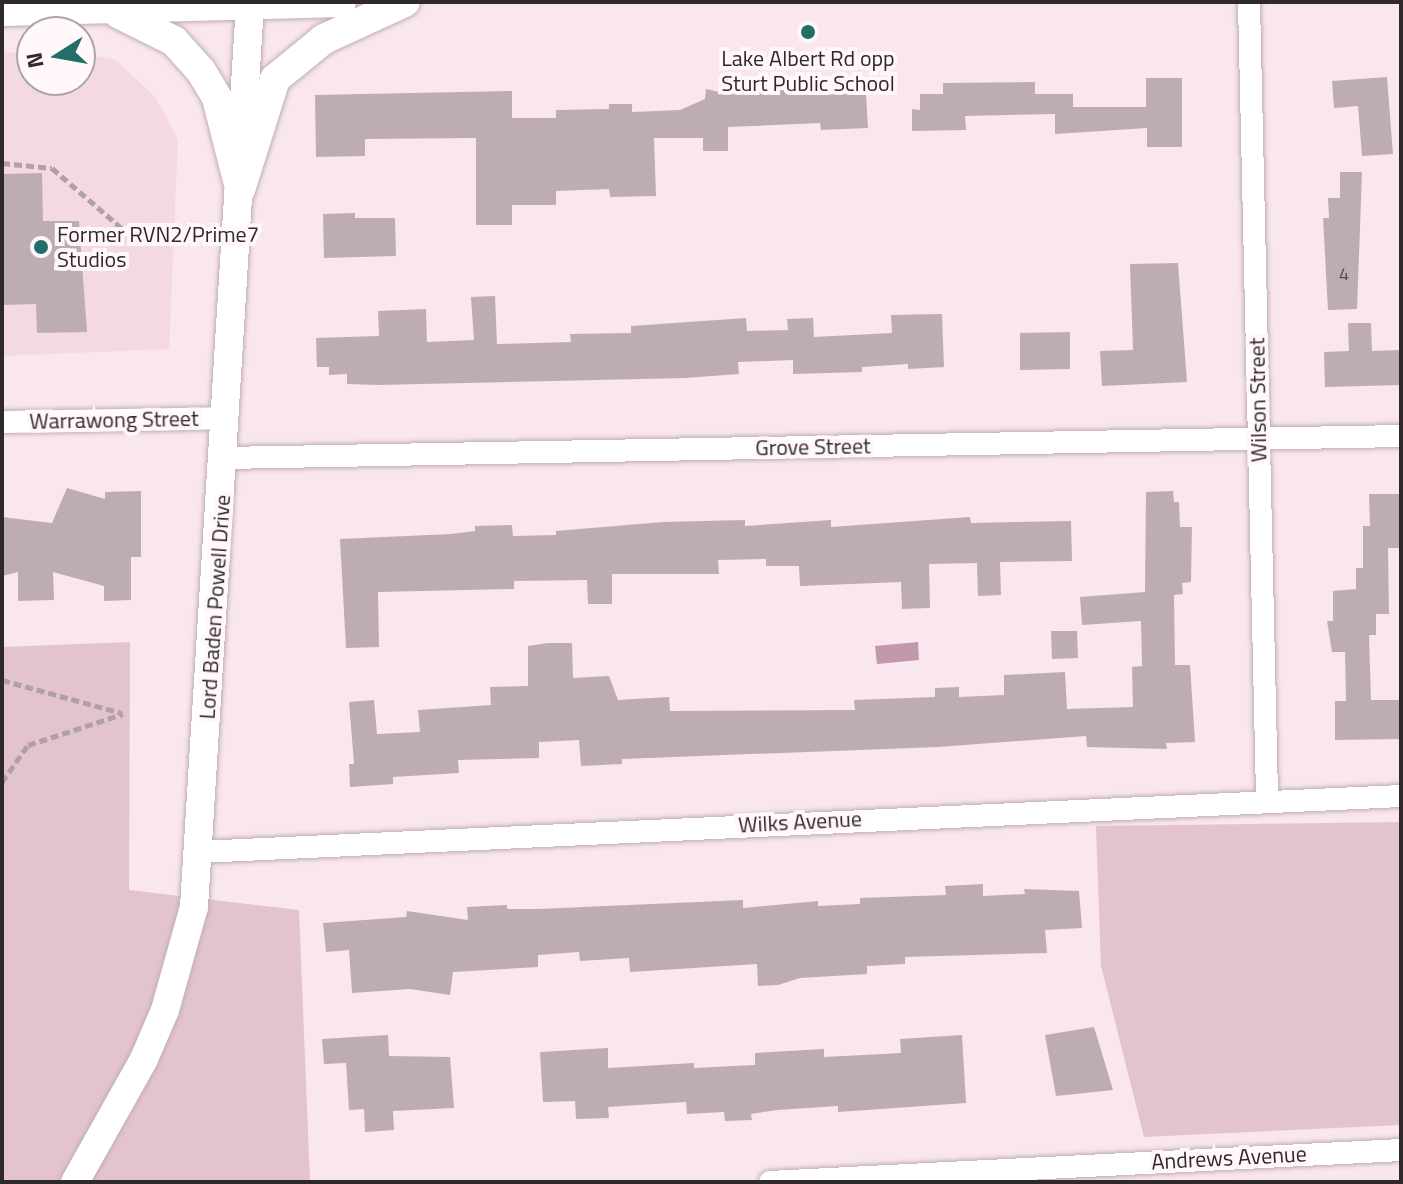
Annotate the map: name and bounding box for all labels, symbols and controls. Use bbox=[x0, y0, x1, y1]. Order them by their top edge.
north arrow bbox=[16, 16, 96, 96]
marker: Lake Albert Rd opp Sturt Public School bbox=[799, 23, 817, 41]
place label: Lake Albert Rd opp Sturt Public School bbox=[721, 45, 895, 96]
text: N bbox=[16, 49, 53, 71]
place label: Former RVN2/Prime7 Studios bbox=[57, 221, 259, 272]
marker: Former RVN2/Prime7 Studios bbox=[32, 238, 50, 256]
house number: 4 bbox=[1339, 263, 1349, 285]
street label: Wilson Street bbox=[1244, 337, 1272, 463]
street label: Warrawong Street bbox=[29, 405, 199, 435]
street label: Grove Street bbox=[755, 433, 871, 461]
street label: Lord Baden Powell Drive bbox=[194, 494, 236, 720]
street label: Wilks Avenue bbox=[737, 806, 863, 838]
street label: Andrews Avenue bbox=[1151, 1141, 1307, 1175]

